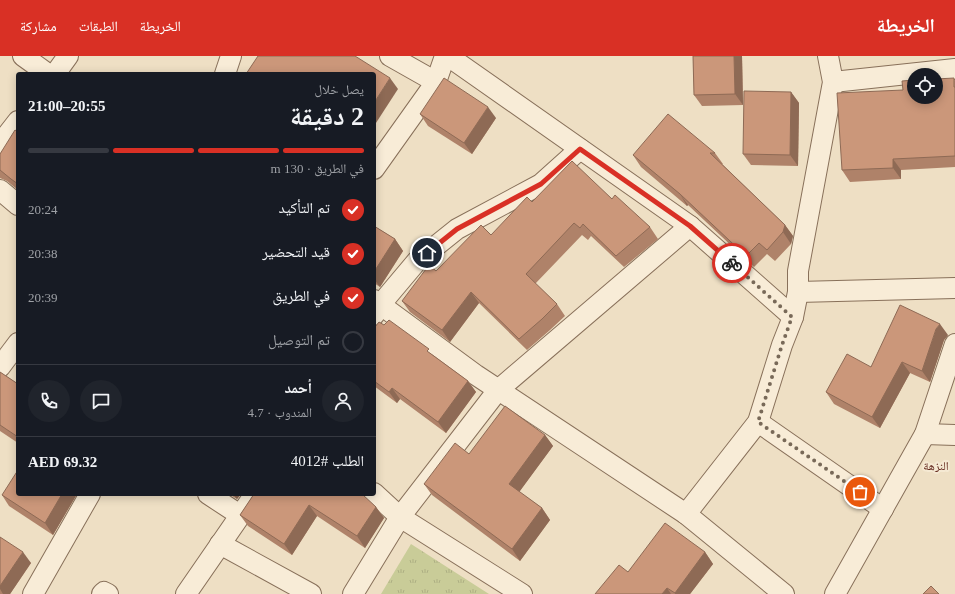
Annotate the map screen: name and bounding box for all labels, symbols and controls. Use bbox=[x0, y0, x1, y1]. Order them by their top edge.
text: الخريطة bbox=[877, 15, 935, 36]
text: مشاركة bbox=[20, 19, 57, 34]
text: الطبقات bbox=[79, 19, 118, 34]
text: الخريطة bbox=[140, 19, 181, 34]
map controls bbox=[907, 68, 943, 104]
button: locate bbox=[907, 68, 943, 104]
text: يصل خلال bbox=[315, 82, 364, 97]
text: 20:55–21:00 bbox=[28, 98, 106, 114]
text: 2 دقيقة bbox=[290, 102, 364, 131]
text: في الطريق · 130 m bbox=[271, 161, 364, 176]
icon: check bbox=[342, 199, 364, 221]
text: تم التأكيد bbox=[279, 200, 330, 216]
text: 20:24 bbox=[28, 202, 58, 217]
pin bbox=[410, 236, 444, 270]
icon: home bbox=[416, 242, 438, 264]
icon: check bbox=[342, 243, 364, 265]
courier bbox=[712, 243, 752, 283]
text: قيد التحضير bbox=[262, 244, 330, 260]
text: 20:38 bbox=[28, 246, 58, 261]
icon: bike bbox=[721, 252, 743, 274]
icon: check bbox=[342, 287, 364, 309]
text: في الطريق bbox=[273, 288, 330, 304]
text: 20:39 bbox=[28, 290, 58, 305]
text: تم التوصيل bbox=[268, 332, 330, 348]
button: phone bbox=[28, 380, 70, 422]
button: chat bbox=[80, 380, 122, 422]
text: أحمد bbox=[285, 380, 312, 396]
button: person bbox=[322, 380, 364, 422]
text: المندوب · 4.7 bbox=[248, 405, 312, 420]
text: الطلب #4012 bbox=[291, 453, 364, 469]
text: AED 69.32 bbox=[28, 454, 97, 470]
district label: النزهة bbox=[923, 459, 949, 473]
pin bbox=[843, 475, 877, 509]
icon: bag bbox=[849, 481, 871, 503]

